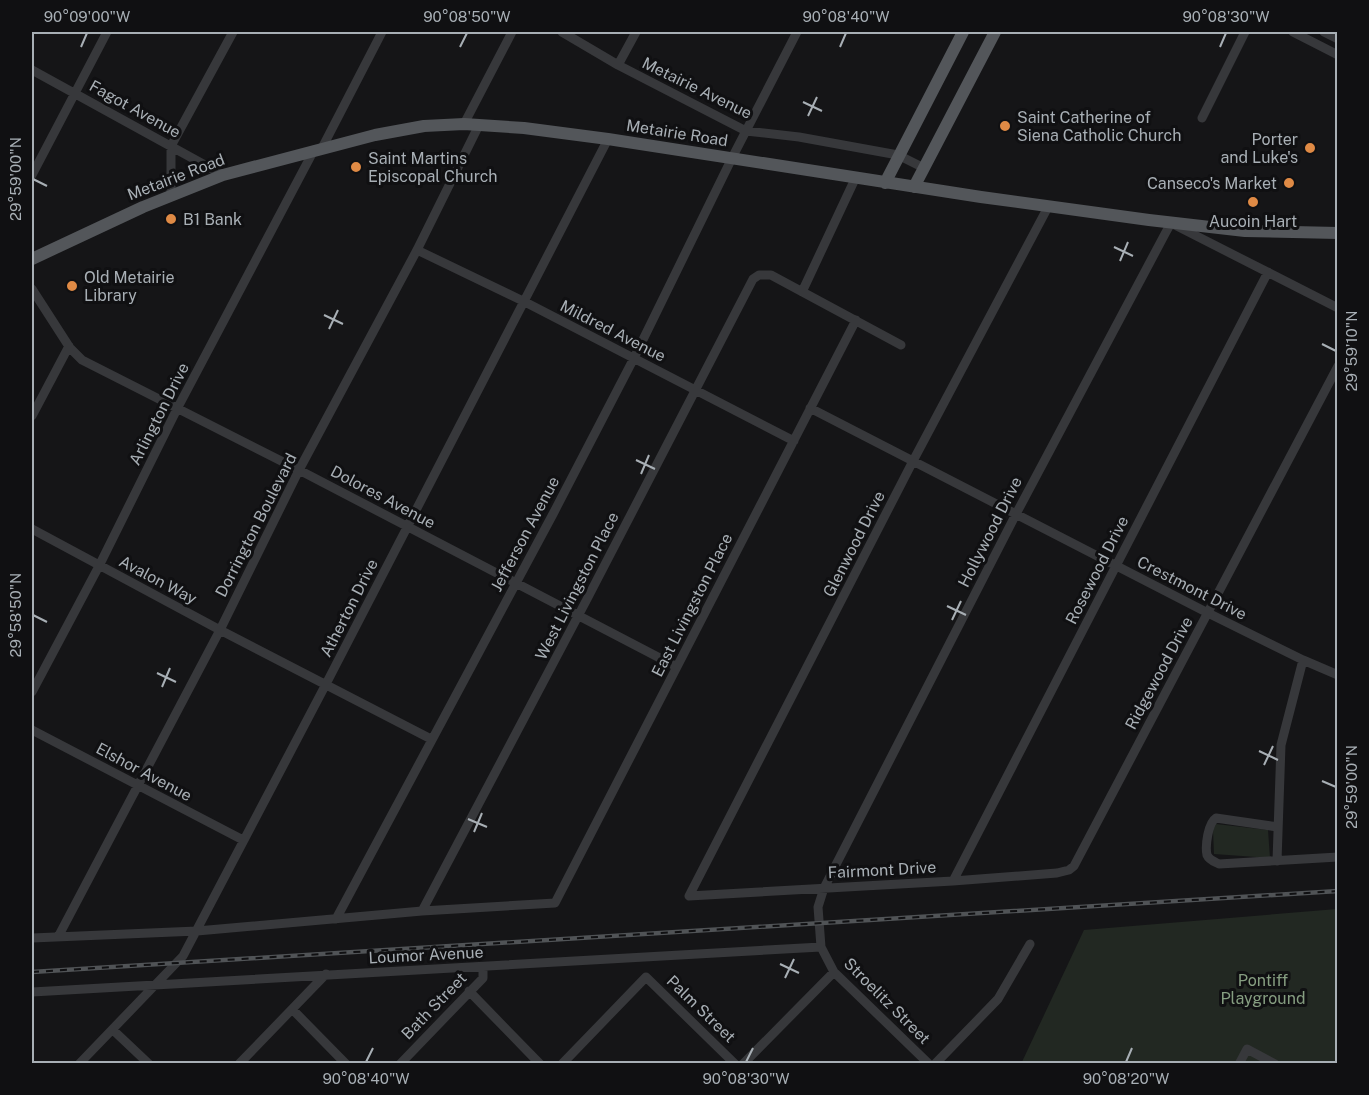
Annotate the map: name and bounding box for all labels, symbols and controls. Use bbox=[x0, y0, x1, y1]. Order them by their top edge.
text: 90°09'00"W bbox=[44, 8, 130, 25]
text: 90°08'50"W bbox=[423, 8, 511, 25]
text: 90°08'40"W bbox=[802, 8, 890, 25]
text: 90°08'30"W bbox=[1182, 8, 1270, 25]
street label: Metairie Avenue bbox=[639, 53, 755, 123]
street label: Fagot Avenue bbox=[86, 76, 184, 142]
place label: Saint Catherine of Siena Catholic Church bbox=[1017, 108, 1181, 145]
street label: Metairie Road bbox=[625, 116, 729, 150]
marker: Saint Catherine of Siena Catholic Church bbox=[998, 119, 1012, 133]
place label: Porter and Luke's bbox=[1220, 130, 1298, 167]
text: 29°59'00"N bbox=[7, 137, 24, 221]
marker: Porter and Luke's bbox=[1303, 141, 1317, 155]
place label: Saint Martins Episcopal Church bbox=[368, 149, 498, 186]
street label: Metairie Road bbox=[125, 150, 227, 204]
marker: Saint Martins Episcopal Church bbox=[349, 160, 363, 174]
place label: Canseco's Market bbox=[1147, 174, 1277, 193]
marker: Canseco's Market bbox=[1282, 176, 1296, 190]
marker: Aucoin Hart bbox=[1246, 195, 1260, 209]
place label: B1 Bank bbox=[183, 210, 242, 229]
marker: B1 Bank bbox=[164, 212, 178, 226]
place label: Aucoin Hart bbox=[1209, 212, 1297, 231]
place label: Old Metairie Library bbox=[84, 268, 175, 305]
marker: Old Metairie Library bbox=[65, 279, 79, 293]
street label: Mildred Avenue bbox=[557, 296, 669, 366]
text: 29°59'10"N bbox=[1343, 311, 1360, 391]
street label: Arlington Drive bbox=[125, 360, 193, 468]
street label: Dorrington Boulevard bbox=[211, 450, 301, 600]
street label: Dolores Avenue bbox=[327, 461, 439, 533]
street label: Jefferson Avenue bbox=[487, 473, 563, 595]
street label: Hollywood Drive bbox=[954, 474, 1026, 590]
street label: Glenwood Drive bbox=[819, 488, 889, 600]
street label: West Livingston Place bbox=[531, 509, 623, 663]
street label: Rosewood Drive bbox=[1062, 513, 1132, 627]
street label: East Livingston Place bbox=[648, 530, 736, 680]
street label: Avalon Way bbox=[116, 552, 200, 609]
street label: Crestmont Drive bbox=[1134, 552, 1250, 624]
street label: Atherton Drive bbox=[316, 556, 382, 660]
text: 29°58'50"N bbox=[7, 573, 24, 657]
street label: Ridgewood Drive bbox=[1121, 613, 1197, 733]
street label: Elshor Avenue bbox=[93, 739, 195, 805]
text: 29°59'00"N bbox=[1343, 745, 1360, 829]
street label: Fairmont Drive bbox=[827, 858, 937, 882]
street label: Loumor Avenue bbox=[368, 942, 484, 968]
street label: Stroelitz Street bbox=[840, 954, 934, 1048]
street label: Bath Street bbox=[398, 969, 470, 1043]
park label: Pontiff Playground bbox=[1220, 971, 1306, 1008]
street label: Palm Street bbox=[663, 972, 739, 1046]
text: 90°08'40"W bbox=[322, 1070, 410, 1087]
text: 90°08'30"W bbox=[702, 1070, 790, 1087]
text: 90°08'20"W bbox=[1083, 1070, 1169, 1087]

